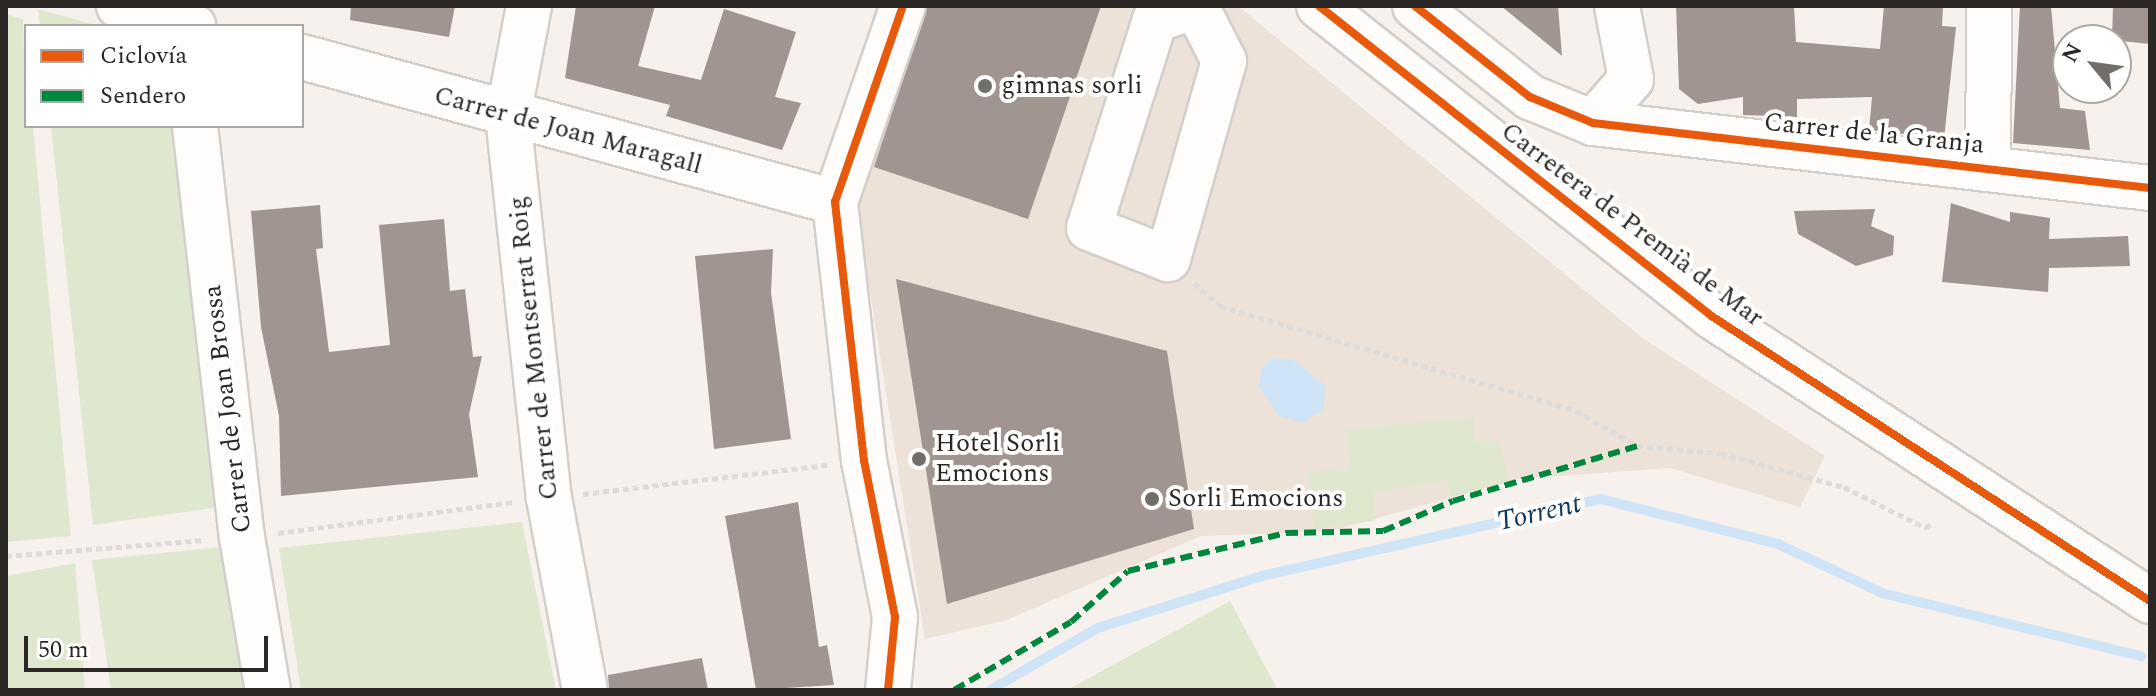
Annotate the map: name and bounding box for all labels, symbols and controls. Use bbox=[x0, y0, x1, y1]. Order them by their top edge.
legend bbox=[24, 24, 304, 128]
north arrow bbox=[2052, 24, 2132, 104]
text: N bbox=[2054, 37, 2091, 69]
text: Ciclovía bbox=[100, 38, 187, 74]
place label: gimnas sorli bbox=[1001, 70, 1143, 102]
marker: gimnas sorli bbox=[976, 77, 994, 95]
text: Sendero bbox=[100, 78, 186, 114]
street label: Carrer de Joan Maragall bbox=[431, 80, 705, 182]
street label: Carrer de la Granja bbox=[1762, 107, 1986, 161]
street label: Carretera de Premià de Mar bbox=[1495, 116, 1769, 334]
street label: Carrer de Montserrat Roig bbox=[503, 195, 565, 501]
street label: Carrer de Joan Brossa bbox=[197, 283, 259, 535]
place label: Hotel Sorli Emocions bbox=[935, 428, 1061, 490]
marker: Hotel Sorli Emocions bbox=[910, 450, 928, 468]
place label: Sorli Emocions bbox=[1168, 483, 1343, 515]
water label: Torrent bbox=[1494, 487, 1584, 539]
marker: Sorli Emocions bbox=[1143, 490, 1161, 508]
scale bar bbox=[28, 620, 272, 670]
text: 50 m bbox=[38, 632, 89, 668]

